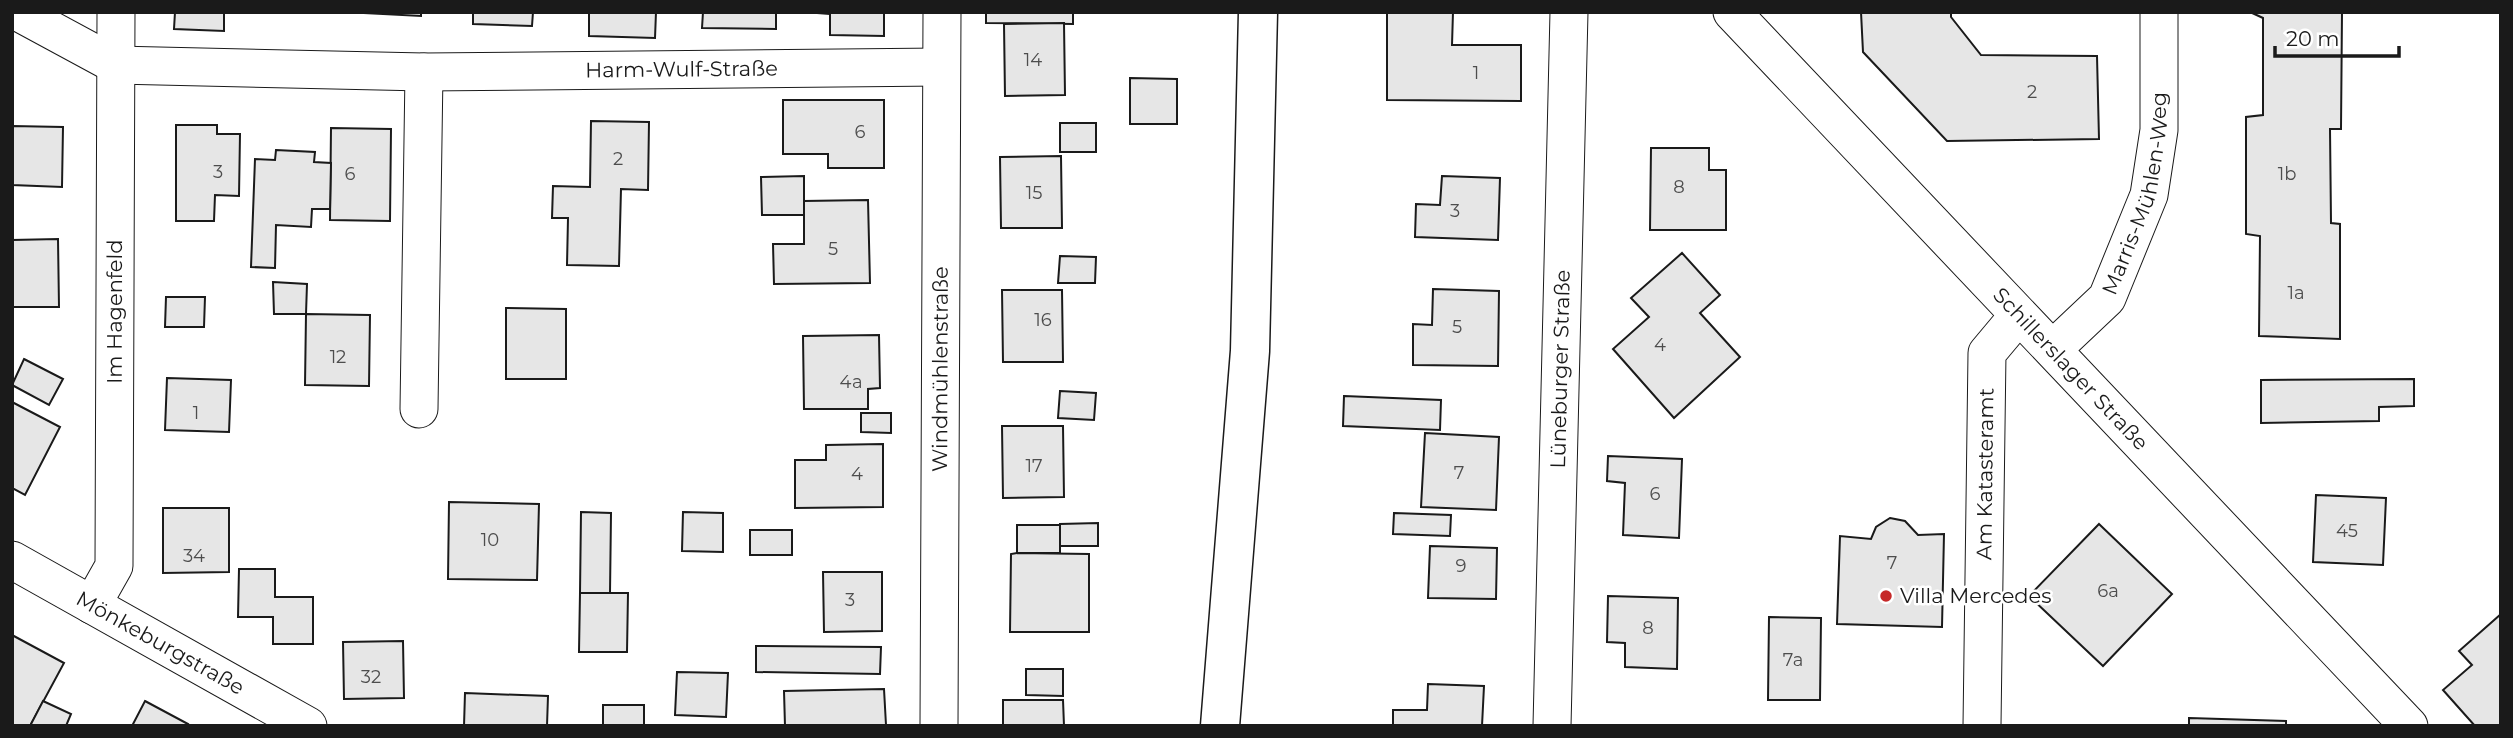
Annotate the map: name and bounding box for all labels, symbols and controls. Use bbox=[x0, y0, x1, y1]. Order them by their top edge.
scale bar bbox=[2275, 14, 2399, 58]
text: 20 m bbox=[2286, 26, 2340, 51]
house number: 14 bbox=[1024, 49, 1042, 71]
street label: Harm-Wulf-Straße bbox=[585, 56, 778, 82]
house number: 1 bbox=[1473, 62, 1479, 84]
house number: 2 bbox=[2027, 81, 2037, 103]
street label: Marris-Mühlen-Weg bbox=[2097, 92, 2173, 298]
house number: 6 bbox=[855, 121, 866, 143]
house number: 2 bbox=[613, 148, 623, 170]
house number: 3 bbox=[213, 161, 223, 183]
house number: 6 bbox=[345, 163, 356, 185]
house number: 1b bbox=[2278, 163, 2296, 185]
house number: 8 bbox=[1673, 176, 1685, 198]
house number: 15 bbox=[1026, 182, 1042, 204]
house number: 3 bbox=[1450, 200, 1460, 222]
house number: 5 bbox=[828, 238, 838, 260]
street label: Im Hagenfeld bbox=[102, 240, 127, 384]
street label: Windmühlenstraße bbox=[927, 266, 953, 472]
street label: Lüneburger Straße bbox=[1545, 269, 1575, 469]
street label: Schillerslager Straße bbox=[1988, 282, 2154, 455]
house number: 1a bbox=[2287, 282, 2305, 304]
house number: 16 bbox=[1034, 309, 1052, 331]
house number: 5 bbox=[1452, 316, 1462, 338]
house number: 4 bbox=[1654, 334, 1666, 356]
house number: 12 bbox=[330, 346, 346, 368]
house number: 4a bbox=[839, 371, 863, 393]
street label: Am Katasteramt bbox=[1971, 388, 1999, 560]
house number: 1 bbox=[193, 402, 199, 424]
house number: 17 bbox=[1025, 455, 1043, 477]
house number: 7 bbox=[1454, 462, 1464, 484]
house number: 4 bbox=[851, 463, 863, 485]
house number: 6 bbox=[1650, 483, 1661, 505]
house number: 45 bbox=[2336, 520, 2358, 542]
house number: 10 bbox=[481, 529, 499, 551]
house number: 34 bbox=[183, 545, 205, 567]
house number: 7 bbox=[1887, 552, 1897, 574]
house number: 9 bbox=[1456, 555, 1467, 577]
house number: 6a bbox=[2097, 580, 2119, 602]
place label: Villa Mercedes bbox=[1900, 583, 2052, 608]
street label: Mönkeburgstraße bbox=[72, 586, 249, 700]
marker: Villa Mercedes bbox=[1878, 588, 1894, 604]
house number: 3 bbox=[845, 589, 855, 611]
house number: 8 bbox=[1642, 617, 1654, 639]
house number: 7a bbox=[1783, 649, 1803, 671]
house number: 32 bbox=[361, 666, 381, 688]

